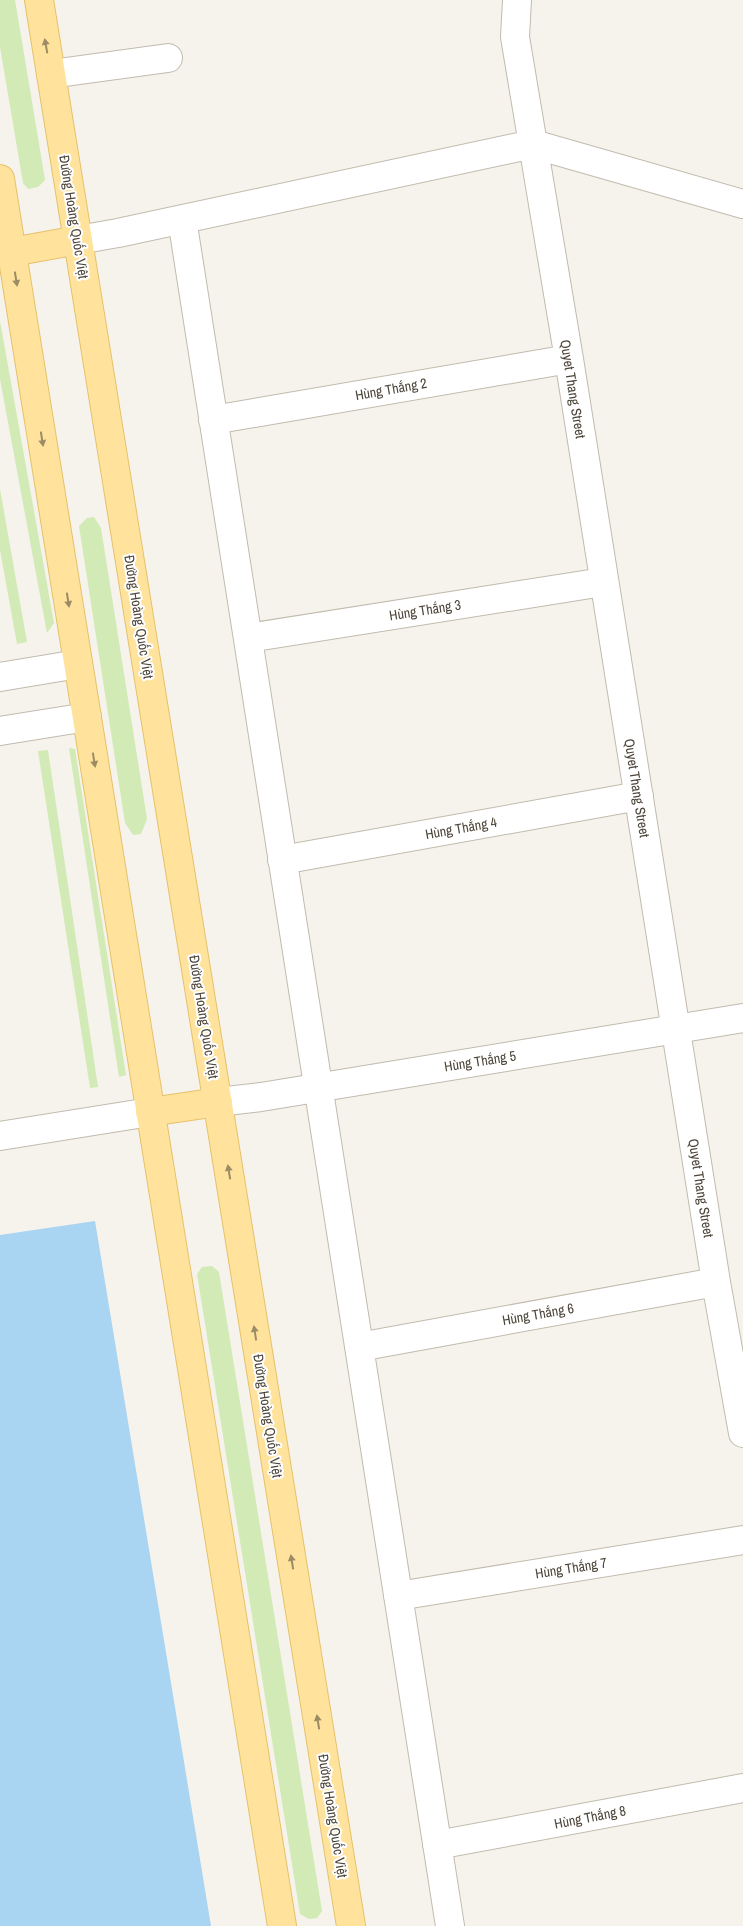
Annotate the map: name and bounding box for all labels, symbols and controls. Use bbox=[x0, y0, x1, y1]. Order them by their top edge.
one-way arrow bbox=[42, 37, 50, 53]
street label: Đường Hoàng Quốc Việt bbox=[55, 154, 93, 280]
one-way arrow bbox=[13, 271, 21, 287]
street label: Quyet Thang Street bbox=[556, 338, 590, 440]
street label: Hùng Thắng 2 bbox=[354, 374, 428, 404]
one-way arrow bbox=[38, 432, 46, 448]
street label: Đường Hoàng Quốc Việt bbox=[120, 554, 158, 680]
one-way arrow bbox=[64, 592, 72, 608]
street label: Hùng Thắng 3 bbox=[388, 595, 462, 625]
street label: Quyet Thang Street bbox=[620, 737, 654, 839]
one-way arrow bbox=[90, 753, 98, 769]
street label: Hùng Thắng 4 bbox=[424, 813, 499, 843]
street label: Đường Hoàng Quốc Việt bbox=[185, 954, 223, 1080]
street label: Hùng Thắng 5 bbox=[443, 1046, 517, 1076]
street label: Quyet Thang Street bbox=[684, 1137, 718, 1239]
one-way arrow bbox=[225, 1164, 233, 1180]
street label: Hùng Thắng 6 bbox=[501, 1299, 575, 1329]
one-way arrow bbox=[250, 1324, 258, 1340]
street label: Đường Hoàng Quốc Việt bbox=[249, 1353, 287, 1479]
street label: Hùng Thắng 7 bbox=[534, 1553, 608, 1583]
one-way arrow bbox=[288, 1554, 296, 1570]
one-way arrow bbox=[314, 1714, 322, 1730]
street label: Đường Hoàng Quốc Việt bbox=[314, 1753, 352, 1879]
street label: Hùng Thắng 8 bbox=[553, 1801, 627, 1833]

